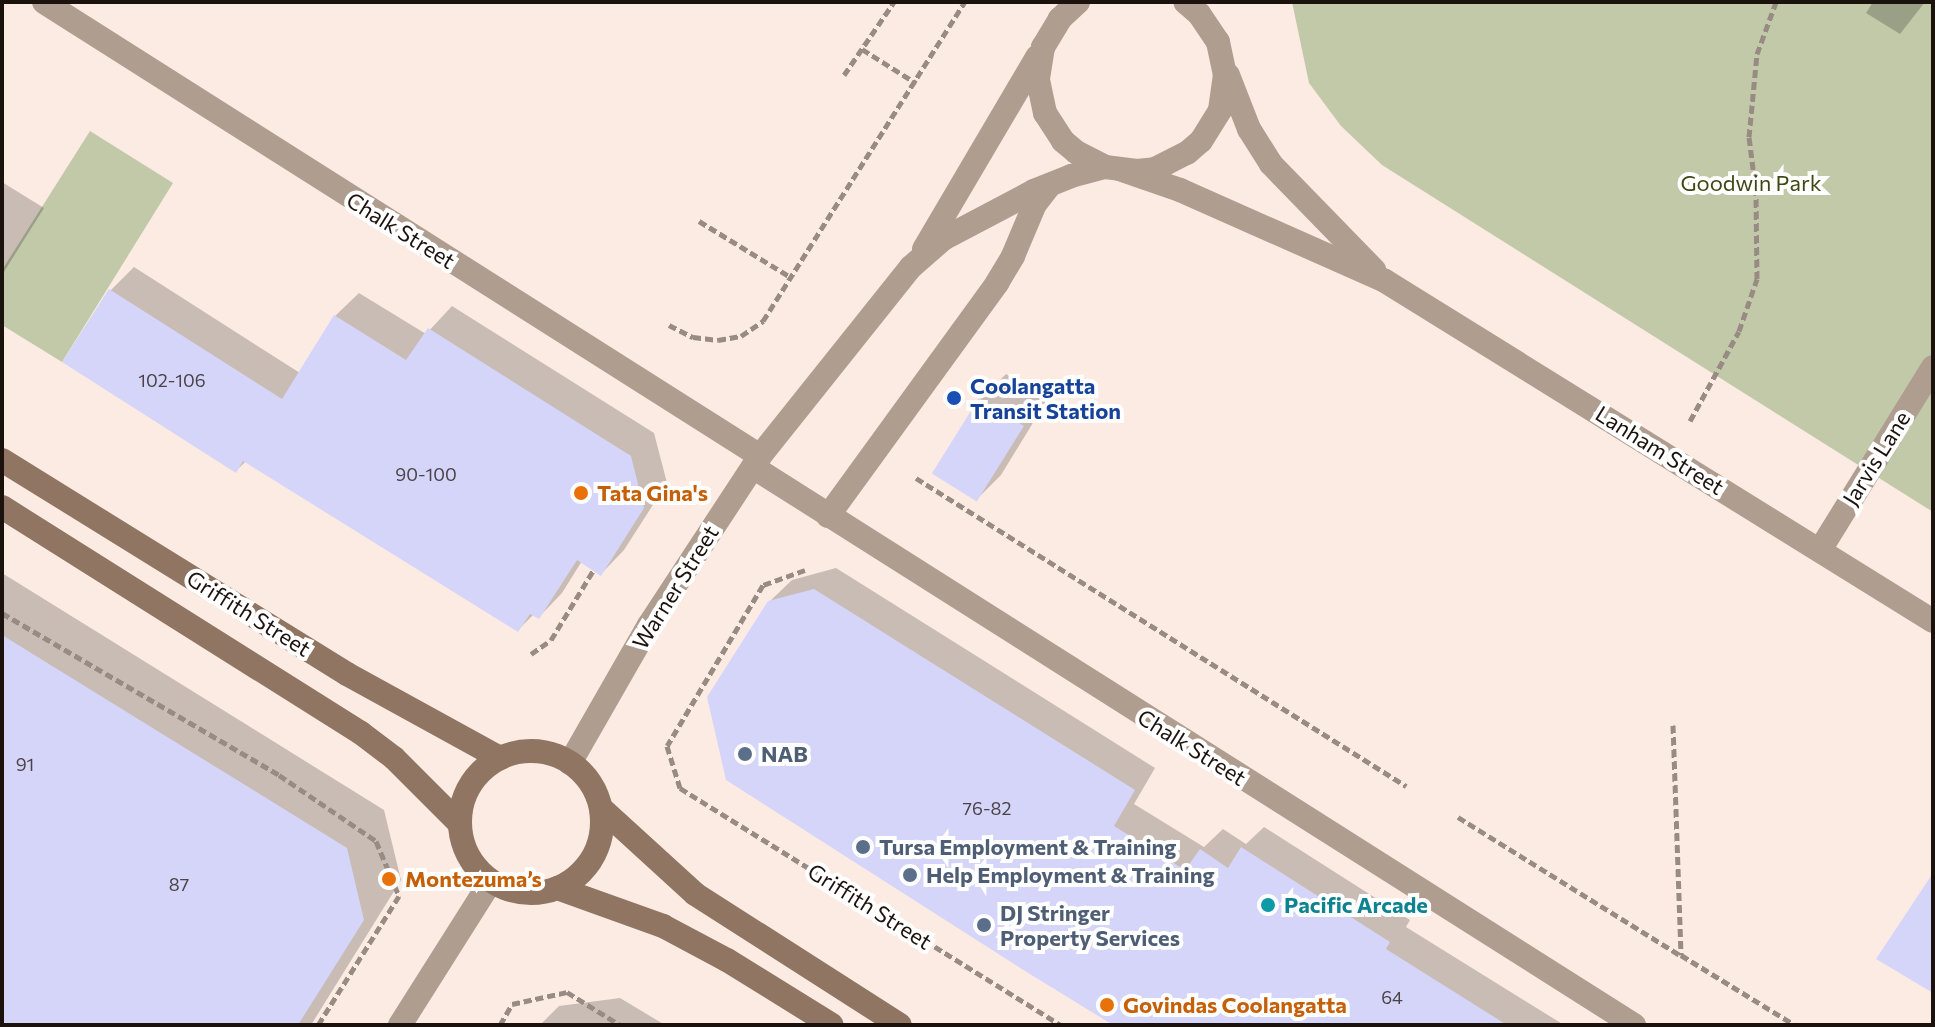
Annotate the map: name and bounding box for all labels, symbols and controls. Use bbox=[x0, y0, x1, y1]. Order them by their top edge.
park label: Goodwin Park bbox=[1680, 170, 1822, 196]
street label: Chalk Street bbox=[342, 186, 460, 274]
house number: 102-106 bbox=[138, 369, 206, 391]
place label: Coolangatta Transit Station bbox=[970, 372, 1121, 424]
marker: Coolangatta Transit Station bbox=[945, 389, 963, 407]
street label: Lanham Street bbox=[1591, 400, 1729, 500]
street label: Jarvis Lane bbox=[1837, 406, 1915, 510]
house number: 90-100 bbox=[395, 463, 457, 485]
place label: Tata Gina's bbox=[597, 480, 708, 506]
marker: Tata Gina's bbox=[572, 484, 590, 502]
street label: Warner Street bbox=[626, 520, 724, 654]
street label: Griffith Street bbox=[182, 564, 316, 662]
street label: Chalk Street bbox=[1133, 703, 1251, 791]
place label: NAB bbox=[761, 741, 808, 767]
marker: NAB bbox=[736, 745, 754, 763]
house number: 91 bbox=[16, 753, 34, 775]
house number: 76-82 bbox=[963, 797, 1011, 819]
place label: Tursa Employment & Training bbox=[879, 834, 1176, 860]
marker: Tursa Employment & Training bbox=[854, 838, 872, 856]
street label: Griffith Street bbox=[803, 857, 937, 955]
place label: Help Employment & Training bbox=[926, 862, 1214, 888]
place label: Montezuma’s bbox=[405, 866, 542, 892]
marker: Help Employment & Training bbox=[901, 866, 919, 884]
marker: Montezuma’s bbox=[380, 870, 398, 888]
house number: 87 bbox=[169, 873, 189, 895]
place label: Pacific Arcade bbox=[1284, 892, 1428, 918]
marker: Pacific Arcade bbox=[1259, 896, 1277, 914]
place label: DJ Stringer Property Services bbox=[1000, 899, 1180, 950]
marker: DJ Stringer Property Services bbox=[975, 916, 993, 934]
house number: 64 bbox=[1381, 986, 1403, 1008]
place label: Govindas Coolangatta bbox=[1123, 992, 1347, 1018]
marker: Govindas Coolangatta bbox=[1098, 996, 1116, 1014]

